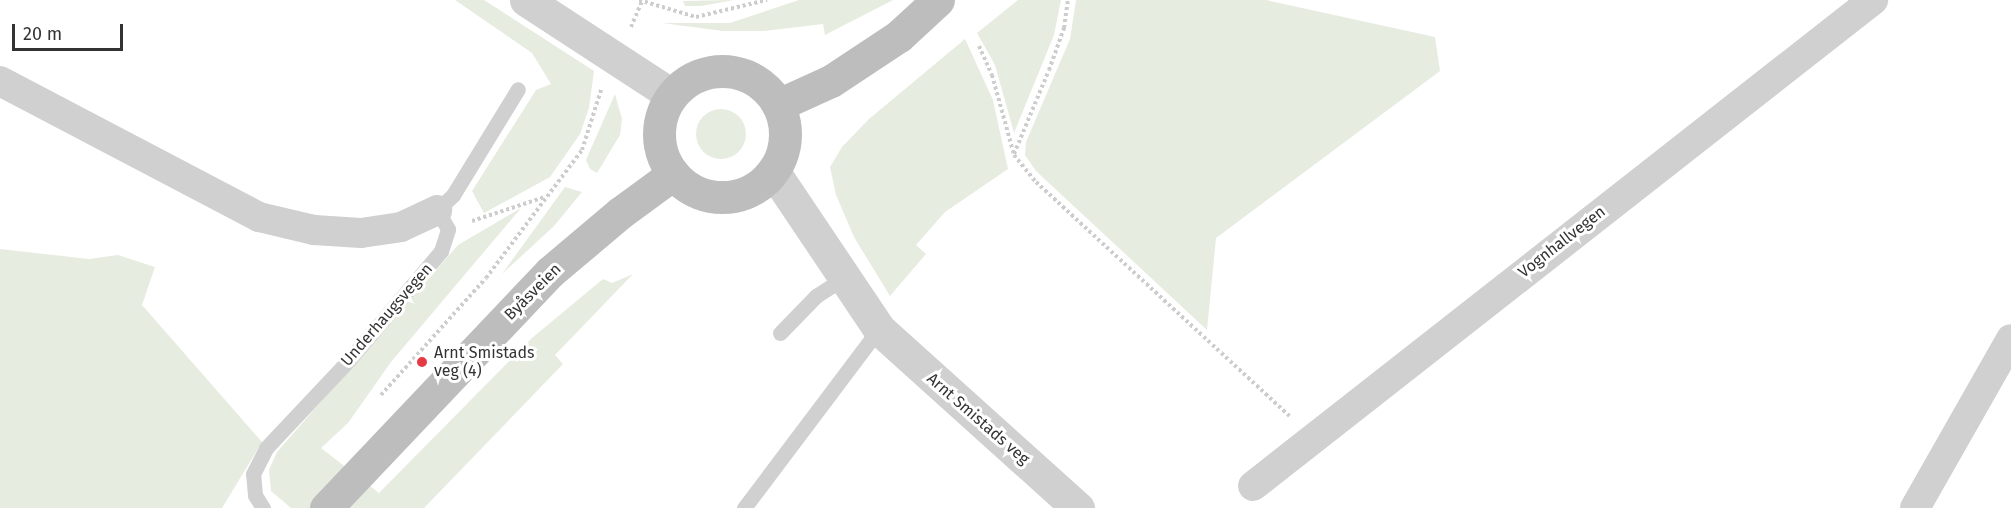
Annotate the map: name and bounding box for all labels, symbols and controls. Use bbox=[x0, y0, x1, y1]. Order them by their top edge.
scale bar bbox=[15, 12, 126, 50]
text: 20 m bbox=[23, 23, 62, 45]
street label: Vognhallvegen bbox=[1515, 202, 1609, 282]
street label: Underhaugsvegen bbox=[337, 260, 437, 370]
street label: Byåsveien bbox=[501, 260, 565, 324]
place label: Arnt Smistads veg (4) bbox=[434, 343, 535, 381]
marker: Arnt Smistads veg (4) bbox=[415, 355, 429, 369]
street label: Arnt Smistads veg bbox=[923, 369, 1033, 469]

